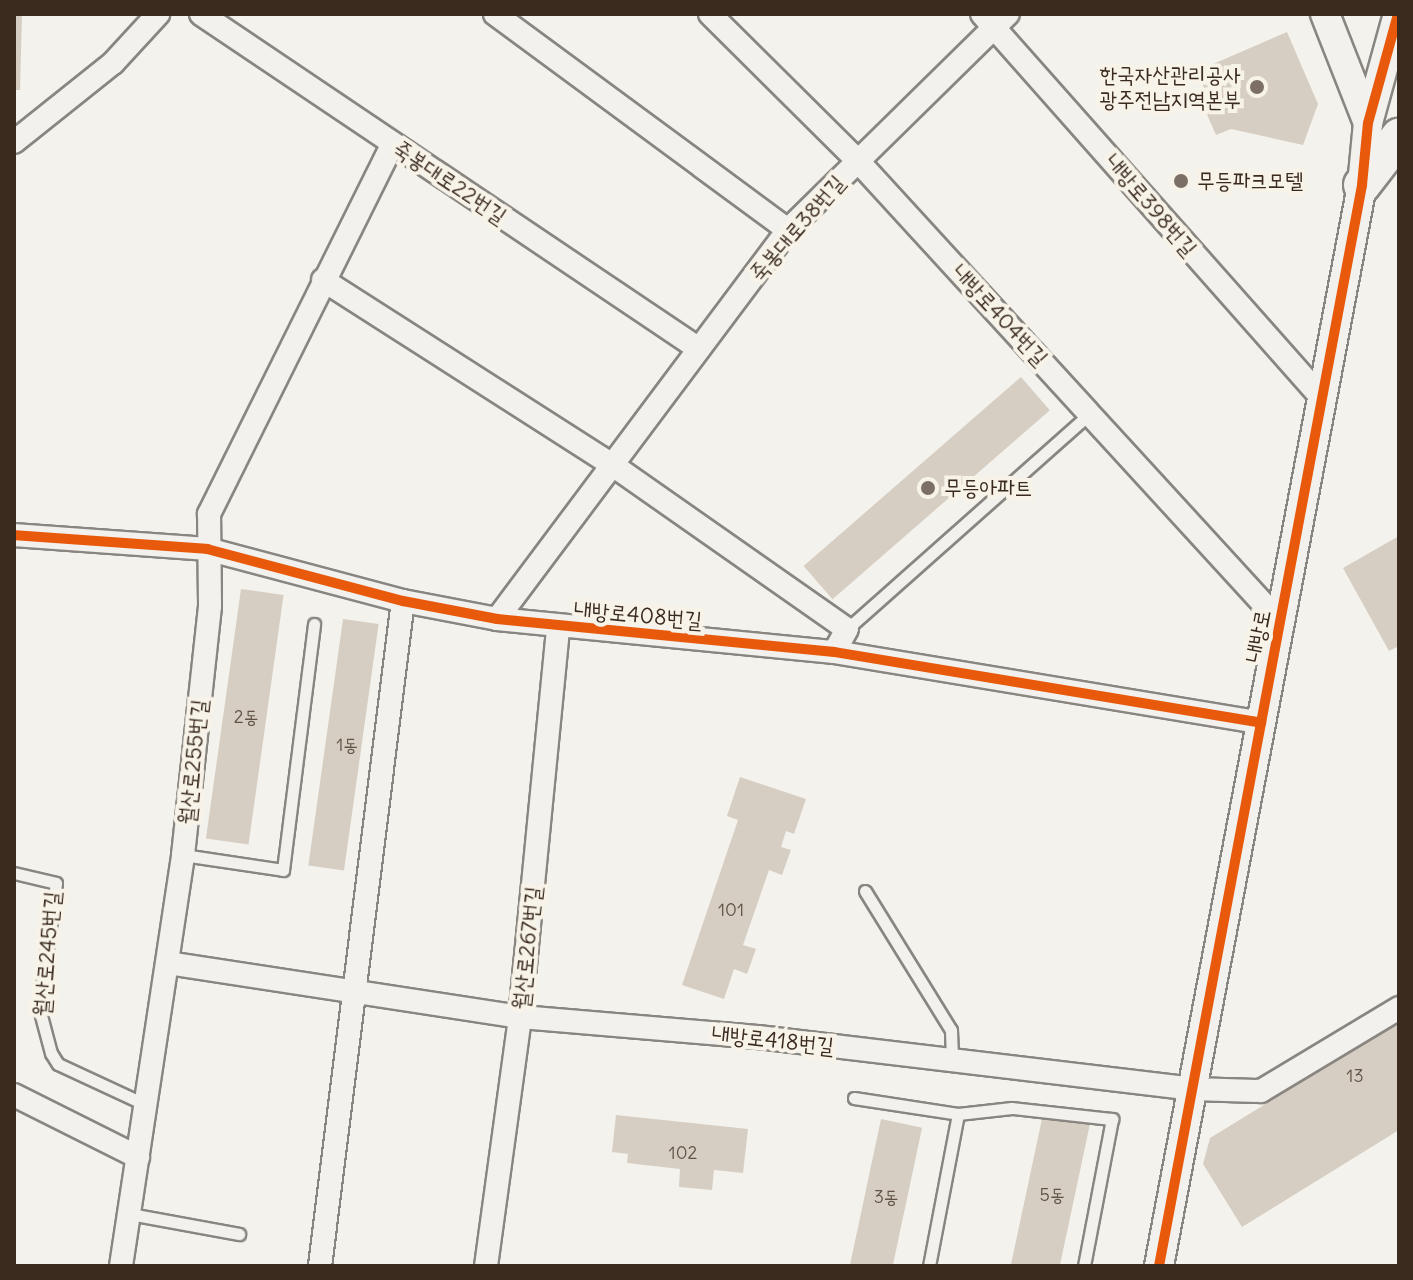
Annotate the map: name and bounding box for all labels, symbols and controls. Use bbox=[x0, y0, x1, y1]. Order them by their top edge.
place label: 한국자산관리공사 광주전남지역본부 bbox=[1099, 61, 1241, 112]
marker: 한국자산관리공사 광주전남지역본부 bbox=[1248, 78, 1266, 96]
street label: 죽봉대로22번길 bbox=[389, 135, 511, 229]
street label: 내방로398번길 bbox=[1100, 149, 1202, 261]
place label: 무등파크모텔 bbox=[1197, 168, 1303, 194]
street label: 죽봉대로38번길 bbox=[744, 170, 850, 286]
marker: 무등파크모텔 bbox=[1172, 172, 1190, 190]
street label: 내방로404번길 bbox=[947, 259, 1053, 371]
place label: 무등아파트 bbox=[944, 475, 1033, 501]
marker: 무등아파트 bbox=[919, 479, 937, 497]
street label: 내방로408번길 bbox=[573, 596, 703, 634]
street label: 내방로 bbox=[1240, 607, 1276, 665]
street label: 월산로255번길 bbox=[173, 698, 213, 826]
house number: 2동 bbox=[234, 706, 258, 728]
house number: 1동 bbox=[336, 734, 358, 756]
street label: 월산로267번길 bbox=[507, 885, 547, 1011]
street label: 월산로245번길 bbox=[28, 890, 66, 1018]
house number: 101 bbox=[718, 899, 744, 921]
street label: 내방로418번길 bbox=[711, 1020, 835, 1060]
house number: 13 bbox=[1346, 1065, 1364, 1087]
house number: 102 bbox=[669, 1142, 697, 1164]
house number: 5동 bbox=[1040, 1184, 1064, 1206]
house number: 3동 bbox=[874, 1186, 898, 1208]

